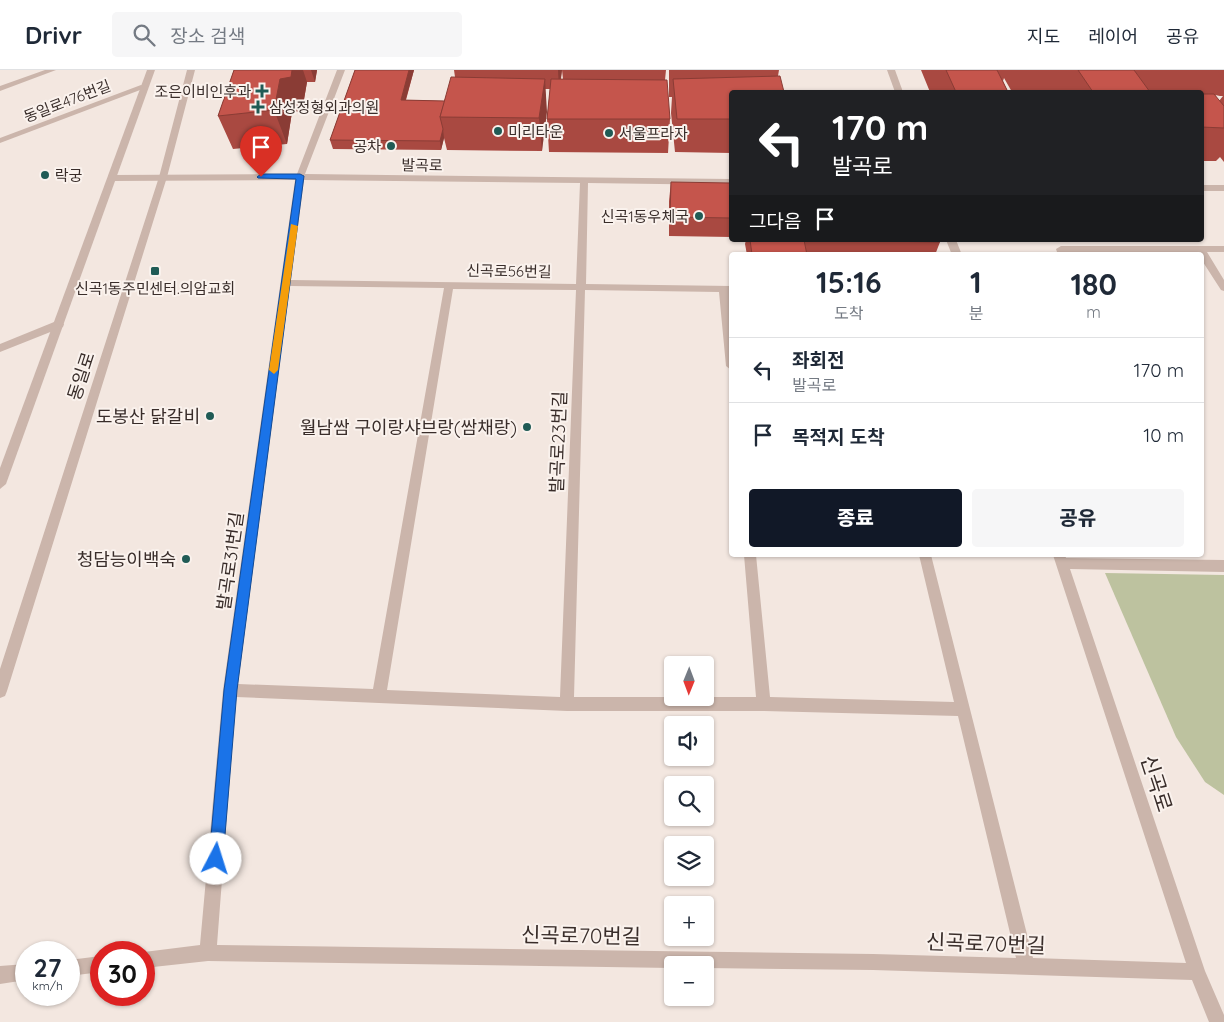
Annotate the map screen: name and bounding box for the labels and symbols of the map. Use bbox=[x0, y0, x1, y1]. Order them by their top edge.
street label: 동일로476번길 bbox=[21, 76, 113, 126]
place label: 조은이비인후과 bbox=[154, 82, 251, 101]
marker: 조은이비인후과 bbox=[255, 84, 269, 98]
place label: 삼성정형외과의원 bbox=[269, 98, 379, 117]
marker: 삼성정형외과의원 bbox=[251, 100, 265, 114]
place label: 미리타운 bbox=[508, 122, 563, 141]
place label: 서울프라자 bbox=[619, 124, 688, 143]
marker: 미리타운 bbox=[492, 125, 504, 137]
pin bbox=[240, 126, 282, 177]
marker: 서울프라자 bbox=[603, 127, 615, 139]
place label: 공차 bbox=[353, 137, 381, 156]
marker: 공차 bbox=[385, 140, 397, 152]
street label: 발곡로 bbox=[401, 155, 443, 175]
place label: 락궁 bbox=[55, 166, 83, 185]
marker: 락궁 bbox=[39, 169, 51, 181]
place label: 신곡1동우체국 bbox=[601, 207, 689, 226]
marker: 신곡1동우체국 bbox=[693, 210, 705, 222]
street label: 신곡로56번길 bbox=[466, 261, 552, 281]
marker: 신곡1동주민센터.의암교회 bbox=[149, 265, 161, 277]
place label: 신곡1동주민센터.의암교회 bbox=[75, 279, 235, 298]
street label: 동일로 bbox=[62, 349, 100, 403]
street label: 발곡로23번길 bbox=[545, 391, 571, 493]
place label: 도봉산 닭갈비 bbox=[96, 405, 200, 428]
marker: 도봉산 닭갈비 bbox=[204, 410, 216, 422]
place label: 월남쌈 구이랑샤브랑(쌈채랑) bbox=[300, 416, 517, 439]
marker: 월남쌈 구이랑샤브랑(쌈채랑) bbox=[521, 421, 533, 433]
street label: 발곡로31번길 bbox=[212, 510, 248, 612]
place label: 청담능이백숙 bbox=[77, 548, 176, 571]
marker: 청담능이백숙 bbox=[180, 553, 192, 565]
north arrow bbox=[664, 656, 714, 706]
street label: 신곡로 bbox=[1136, 751, 1178, 815]
position arrow bbox=[189, 832, 241, 884]
street label: 신곡로70번길 bbox=[521, 921, 641, 949]
street label: 신곡로70번길 bbox=[926, 928, 1046, 958]
speed limit sign: 30 bbox=[90, 941, 155, 1006]

